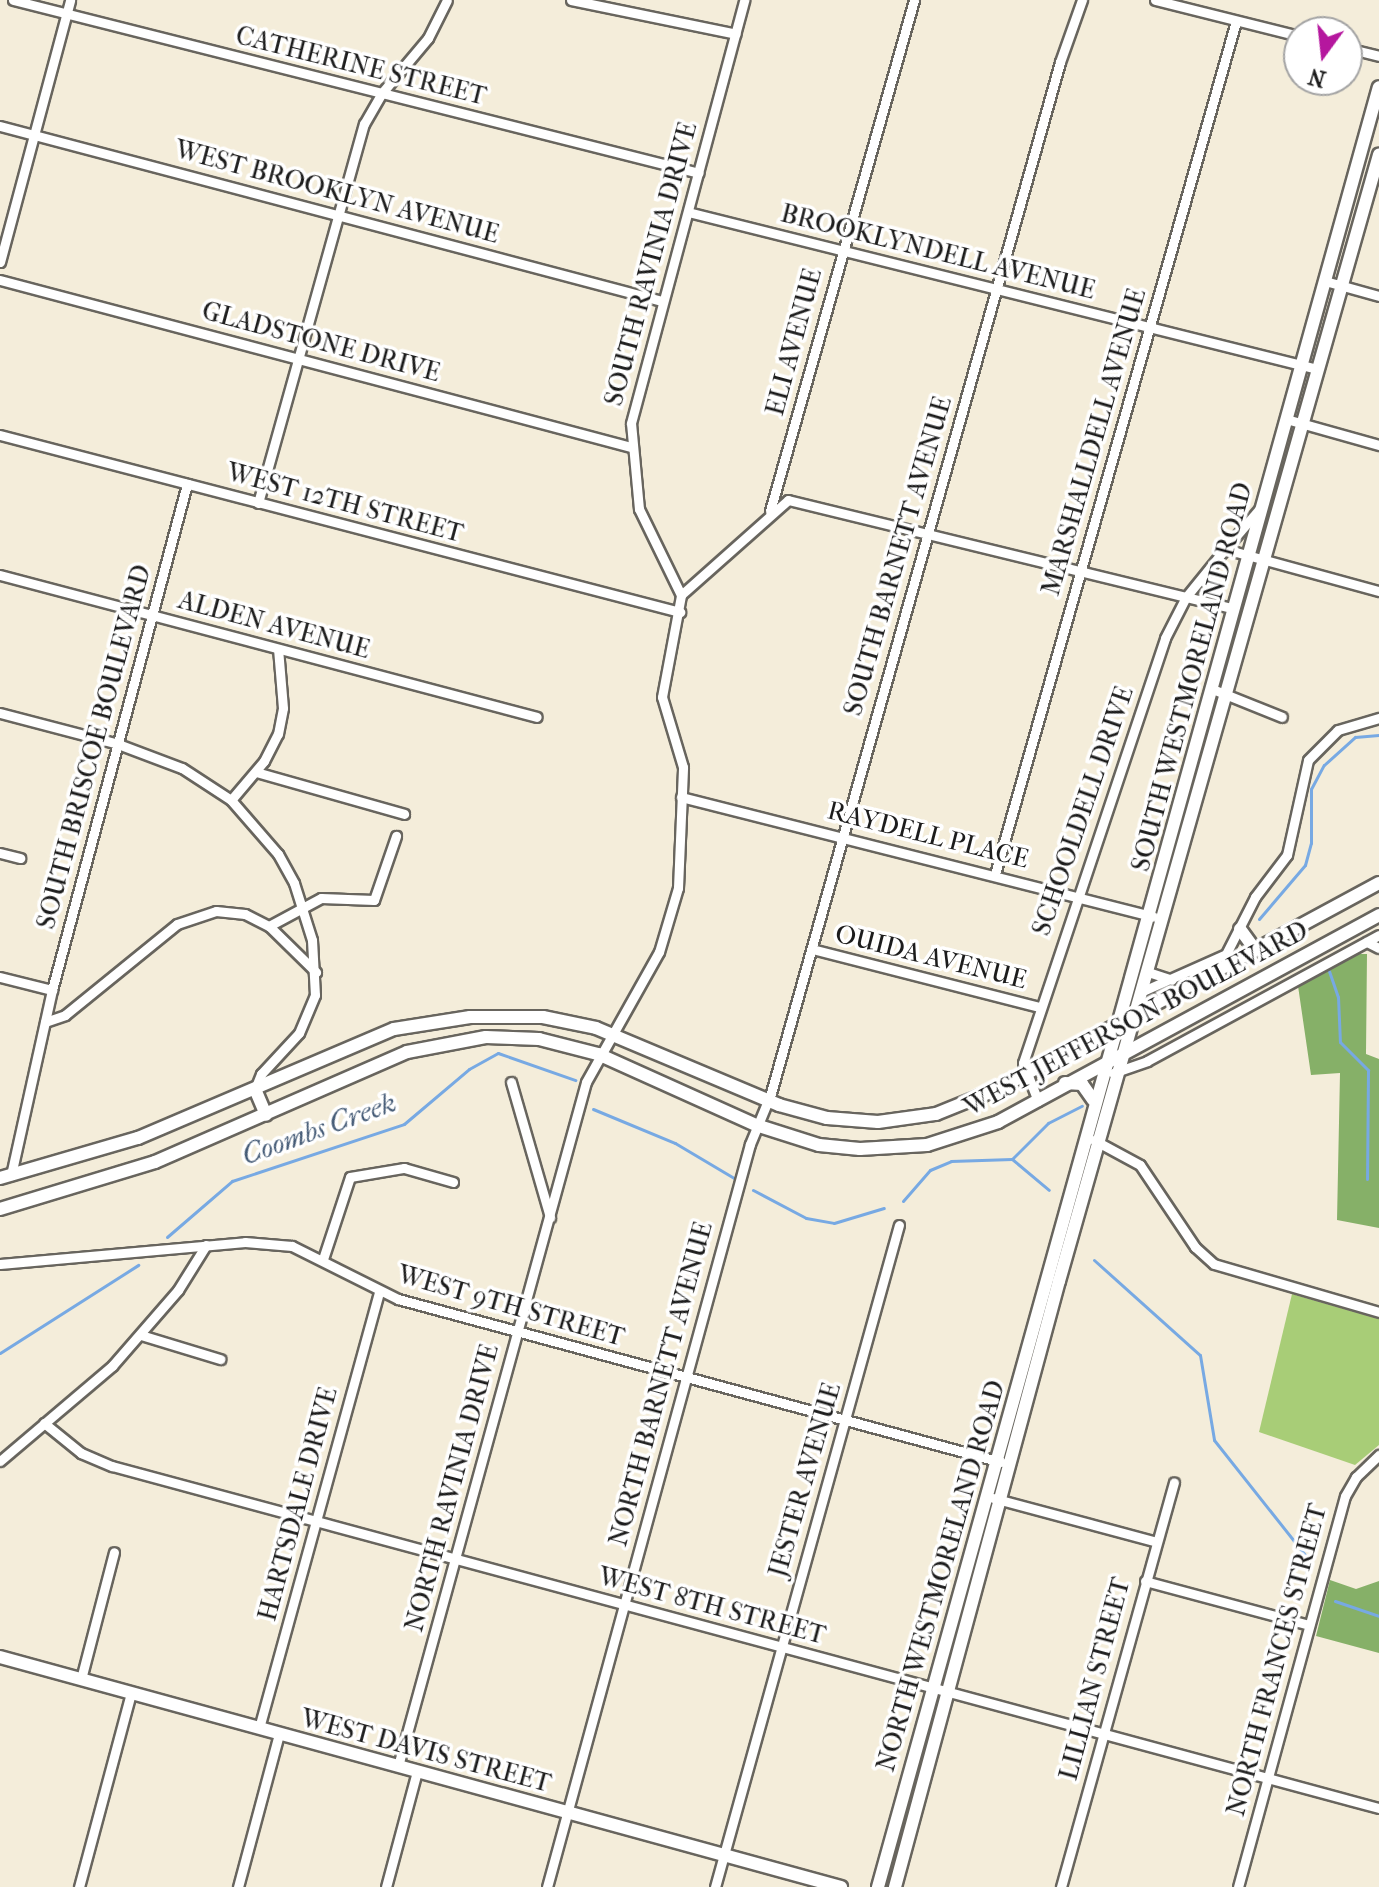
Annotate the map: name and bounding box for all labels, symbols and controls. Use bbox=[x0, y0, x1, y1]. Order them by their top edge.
north arrow bbox=[1283, 16, 1363, 96]
street label: CATHERINE STREET bbox=[233, 20, 489, 112]
text: N bbox=[1306, 63, 1329, 92]
street label: SOUTH RAVINIA DRIVE bbox=[598, 119, 704, 409]
street label: WEST BROOKLYN AVENUE bbox=[172, 134, 502, 250]
street label: BROOKLYNDELL AVENUE bbox=[778, 198, 1098, 306]
street label: ELI AVENUE bbox=[759, 265, 829, 419]
street label: MARSHALLDELL AVENUE bbox=[1035, 285, 1153, 599]
street label: GLADSTONE DRIVE bbox=[199, 295, 443, 389]
street label: SOUTH BARNETT AVENUE bbox=[837, 393, 959, 719]
street label: WEST 12TH STREET bbox=[223, 456, 467, 550]
street label: SOUTH WESTMORELAND ROAD bbox=[1125, 479, 1259, 875]
street label: SOUTH BRISCOE BOULEVARD bbox=[30, 562, 158, 932]
street label: ALDEN AVENUE bbox=[175, 584, 373, 666]
street label: SCHOOLDELL DRIVE bbox=[1026, 682, 1140, 940]
street label: RAYDELL PLACE bbox=[824, 795, 1032, 875]
street label: WEST JEFFERSON BOULEVARD bbox=[959, 915, 1313, 1123]
street label: OUIDA AVENUE bbox=[832, 918, 1030, 996]
water label: Coombs Creek bbox=[237, 1086, 401, 1172]
street label: NORTH BARNETT AVENUE bbox=[603, 1218, 719, 1550]
street label: WEST 9TH STREET bbox=[394, 1259, 628, 1353]
street label: NORTH RAVINIA DRIVE bbox=[399, 1341, 505, 1635]
street label: NORTH WESTMORELAND ROAD bbox=[870, 1377, 1012, 1775]
street label: JESTER AVENUE bbox=[762, 1379, 848, 1581]
street label: HARTSDALE DRIVE bbox=[252, 1384, 344, 1624]
street label: NORTH FRANCES STREET bbox=[1220, 1500, 1334, 1820]
street label: WEST 8TH STREET bbox=[595, 1561, 829, 1651]
street label: LILLIAN STREET bbox=[1053, 1574, 1137, 1784]
street label: WEST DAVIS STREET bbox=[298, 1703, 554, 1799]

